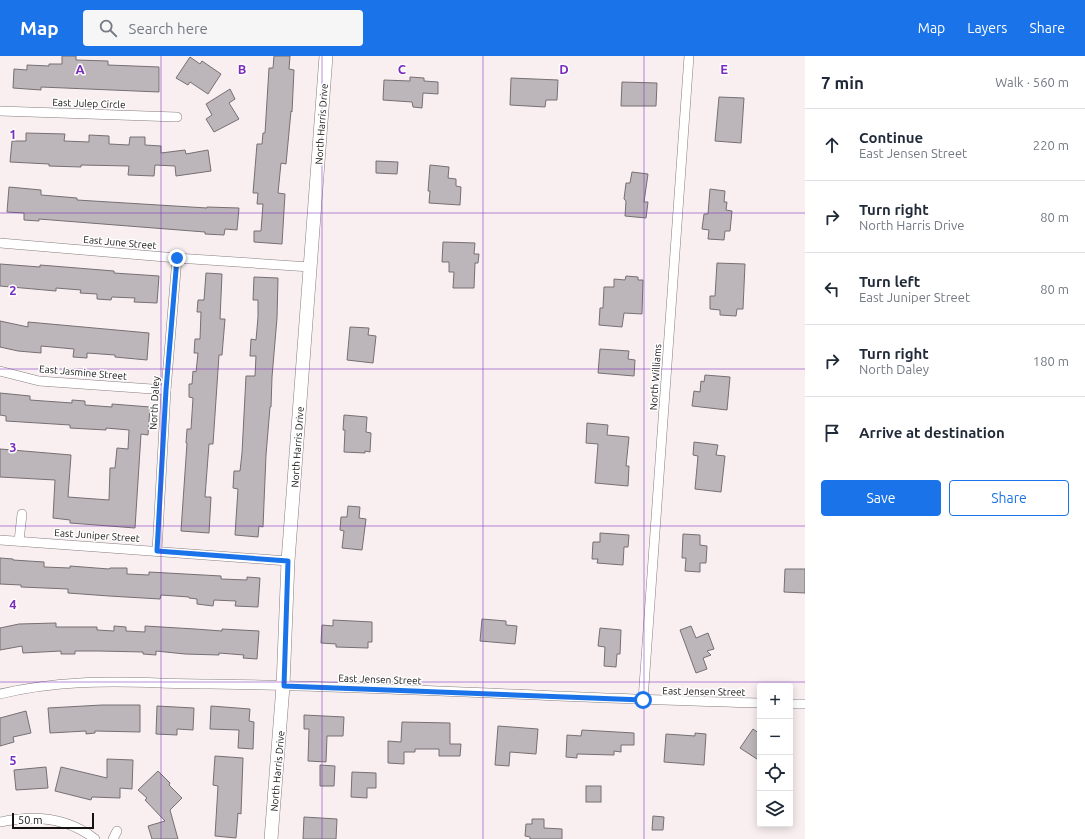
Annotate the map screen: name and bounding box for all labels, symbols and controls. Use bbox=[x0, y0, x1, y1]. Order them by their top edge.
search box bbox=[83, 10, 363, 46]
text: Map bbox=[20, 17, 59, 39]
icon: search bbox=[97, 17, 119, 39]
text: Search here bbox=[129, 20, 208, 37]
text: Map bbox=[918, 20, 945, 36]
text: Layers bbox=[967, 20, 1007, 36]
text: Share bbox=[1029, 20, 1065, 36]
text: A bbox=[75, 62, 85, 76]
text: B bbox=[238, 62, 247, 76]
text: C bbox=[398, 62, 407, 76]
text: D bbox=[559, 62, 569, 76]
text: E bbox=[720, 62, 728, 76]
text: 7 min bbox=[821, 73, 864, 92]
text: Walk · 560 m bbox=[995, 75, 1069, 89]
street label: North Harris Drive bbox=[313, 83, 330, 165]
street label: East Julep Circle bbox=[52, 97, 126, 110]
text: 1 bbox=[9, 127, 17, 141]
text: Continue bbox=[859, 129, 923, 146]
icon: ahead bbox=[821, 134, 843, 156]
text: 220 m bbox=[1033, 138, 1069, 152]
text: East Jensen Street bbox=[859, 146, 967, 160]
text: Turn right bbox=[859, 201, 929, 218]
icon: right bbox=[821, 206, 843, 228]
text: 80 m bbox=[1040, 210, 1069, 224]
text: North Harris Drive bbox=[859, 218, 964, 232]
street label: East June Street bbox=[83, 234, 157, 251]
route end bbox=[168, 249, 186, 267]
text: Turn left bbox=[859, 273, 920, 290]
icon: left bbox=[821, 278, 843, 300]
text: 80 m bbox=[1040, 282, 1069, 296]
text: 2 bbox=[9, 283, 17, 297]
text: East Juniper Street bbox=[859, 290, 970, 304]
street label: North Williams bbox=[648, 344, 663, 411]
text: Turn right bbox=[859, 345, 929, 362]
icon: right bbox=[821, 350, 843, 372]
text: 180 m bbox=[1033, 354, 1069, 368]
text: North Daley bbox=[859, 362, 929, 376]
street label: East Jasmine Street bbox=[39, 363, 127, 382]
street label: North Daley bbox=[148, 376, 161, 430]
street label: North Harris Drive bbox=[289, 406, 306, 488]
icon: arrive bbox=[821, 422, 843, 444]
text: Arrive at destination bbox=[859, 424, 1005, 441]
text: 3 bbox=[9, 440, 17, 454]
button: Save bbox=[821, 480, 941, 516]
button: Share bbox=[949, 480, 1069, 516]
street label: East Juniper Street bbox=[54, 527, 140, 544]
text: 4 bbox=[9, 597, 17, 611]
street label: East Jensen Street bbox=[338, 673, 422, 686]
map controls bbox=[757, 683, 793, 827]
button: + bbox=[757, 683, 793, 719]
street label: East Jensen Street bbox=[662, 685, 746, 698]
route start bbox=[634, 691, 652, 709]
button: − bbox=[757, 719, 793, 755]
street label: North Harris Drive bbox=[268, 730, 287, 812]
text: 5 bbox=[9, 753, 17, 767]
button: locate bbox=[757, 755, 793, 791]
button: layers bbox=[757, 791, 793, 827]
scale bar bbox=[12, 811, 94, 830]
text: 50 m bbox=[18, 814, 42, 826]

